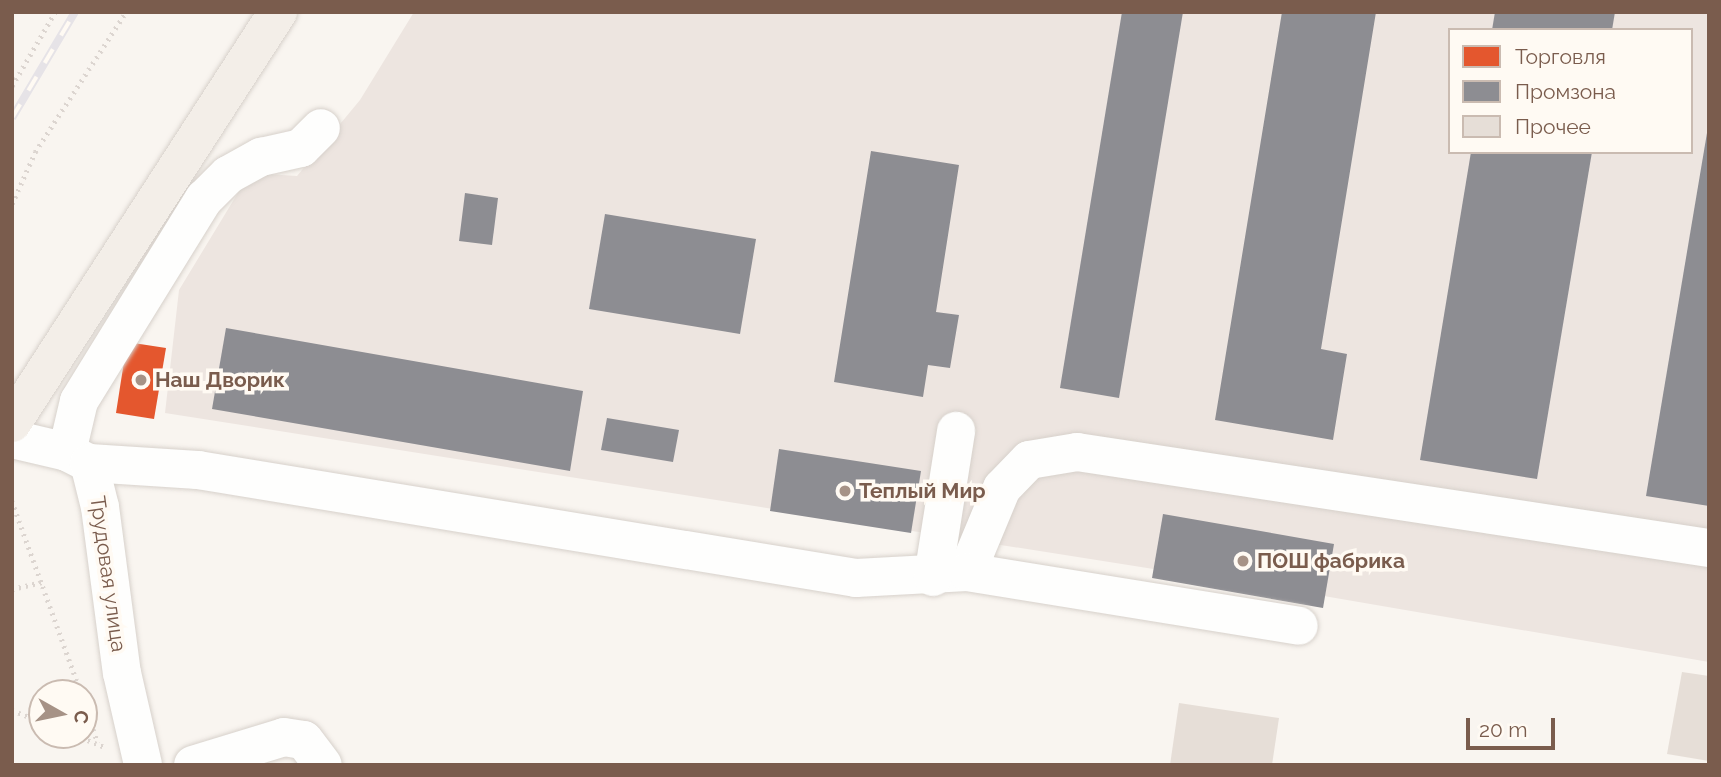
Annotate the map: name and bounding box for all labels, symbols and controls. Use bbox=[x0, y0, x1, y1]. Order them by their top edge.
legend bbox=[1448, 28, 1693, 154]
text: Торговля bbox=[1515, 44, 1606, 69]
text: Промзона bbox=[1515, 79, 1616, 104]
text: Прочее bbox=[1515, 114, 1591, 139]
place label: Наш Дворик bbox=[155, 367, 285, 393]
marker: Наш Дворик bbox=[133, 372, 149, 388]
place label: Теплый Мир bbox=[859, 478, 986, 504]
marker: Теплый Мир bbox=[837, 483, 853, 499]
street label: Трудовая улица bbox=[85, 494, 131, 654]
place label: ПОШ фабрика bbox=[1257, 548, 1405, 574]
marker: ПОШ фабрика bbox=[1235, 553, 1251, 569]
north arrow bbox=[28, 679, 98, 749]
scale bar bbox=[1469, 704, 1558, 748]
text: С bbox=[70, 709, 94, 725]
text: 20 m bbox=[1479, 717, 1527, 742]

